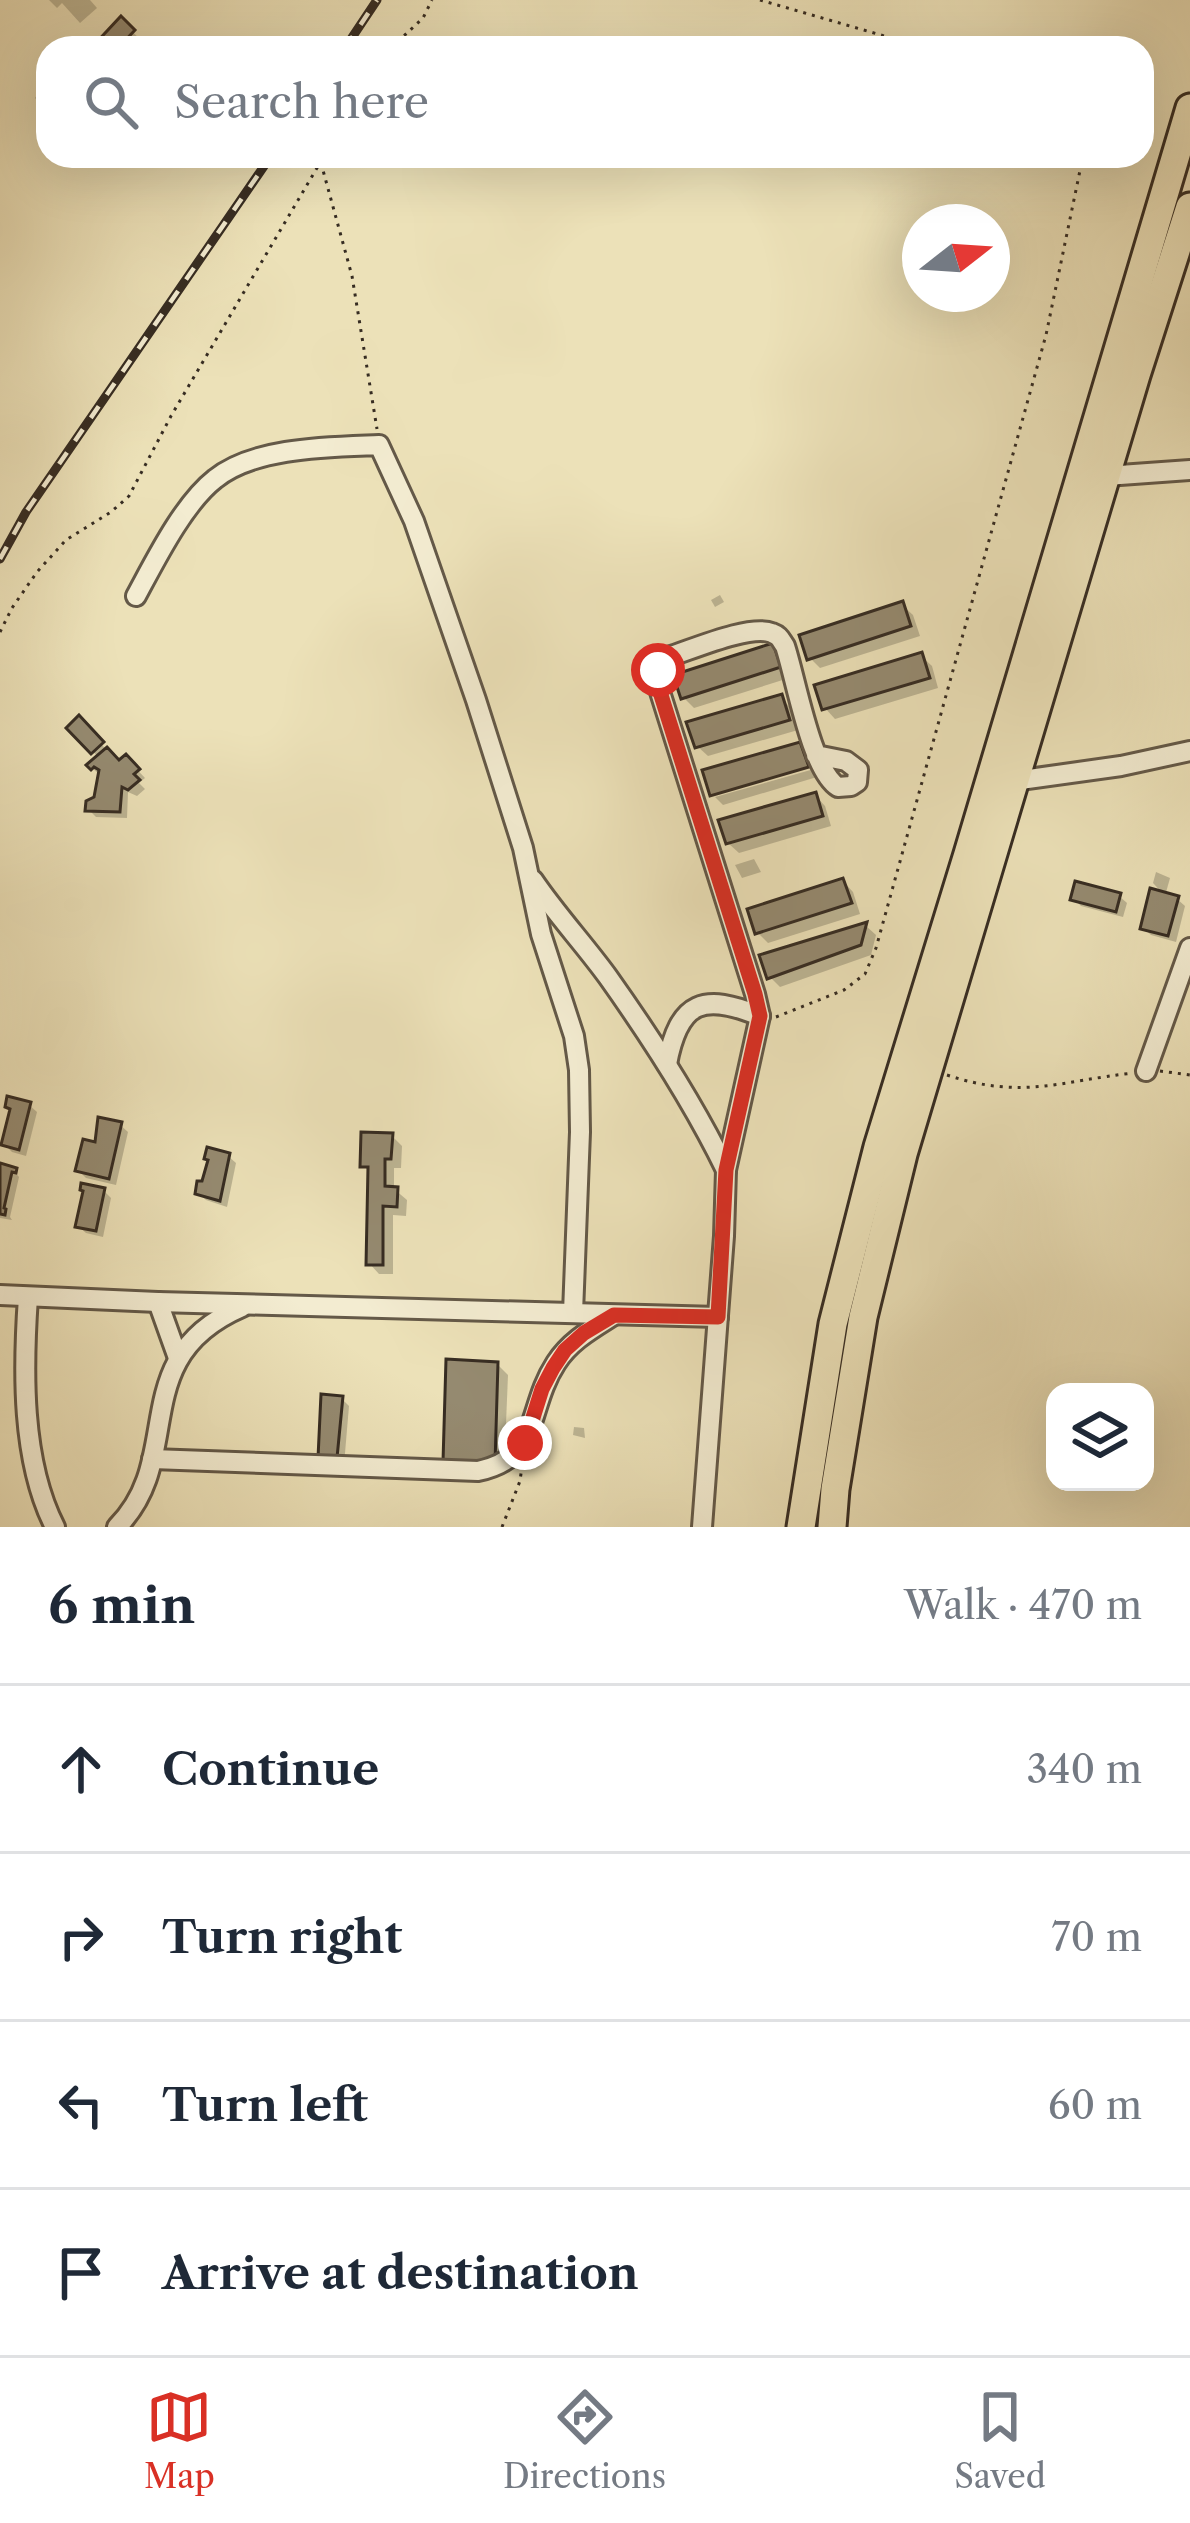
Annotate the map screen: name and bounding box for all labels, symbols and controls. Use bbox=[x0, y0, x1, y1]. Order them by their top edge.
search box bbox=[36, 36, 1154, 168]
icon: search bbox=[78, 69, 144, 135]
text: Search here bbox=[174, 74, 429, 130]
north arrow bbox=[902, 204, 1010, 312]
route start bbox=[631, 643, 685, 697]
map controls bbox=[1046, 1383, 1154, 1491]
button: layers bbox=[1046, 1383, 1154, 1491]
route end bbox=[498, 1416, 552, 1470]
text: 6 min bbox=[48, 1574, 195, 1636]
text: Walk · 470 m bbox=[904, 1581, 1142, 1629]
icon: ahead bbox=[48, 1736, 114, 1802]
text: Continue bbox=[162, 1741, 379, 1797]
text: 340 m bbox=[1027, 1745, 1142, 1793]
icon: right bbox=[48, 1904, 114, 1970]
text: Turn right bbox=[162, 1909, 402, 1965]
text: 70 m bbox=[1051, 1913, 1142, 1961]
icon: left bbox=[48, 2072, 114, 2138]
text: Turn left bbox=[162, 2077, 368, 2133]
text: 60 m bbox=[1048, 2081, 1142, 2129]
icon: arrive bbox=[48, 2240, 114, 2306]
text: Arrive at destination bbox=[162, 2245, 639, 2301]
tab: Map bbox=[144, 2384, 215, 2497]
tab: Directions bbox=[503, 2384, 666, 2497]
tab: Saved bbox=[954, 2384, 1046, 2497]

